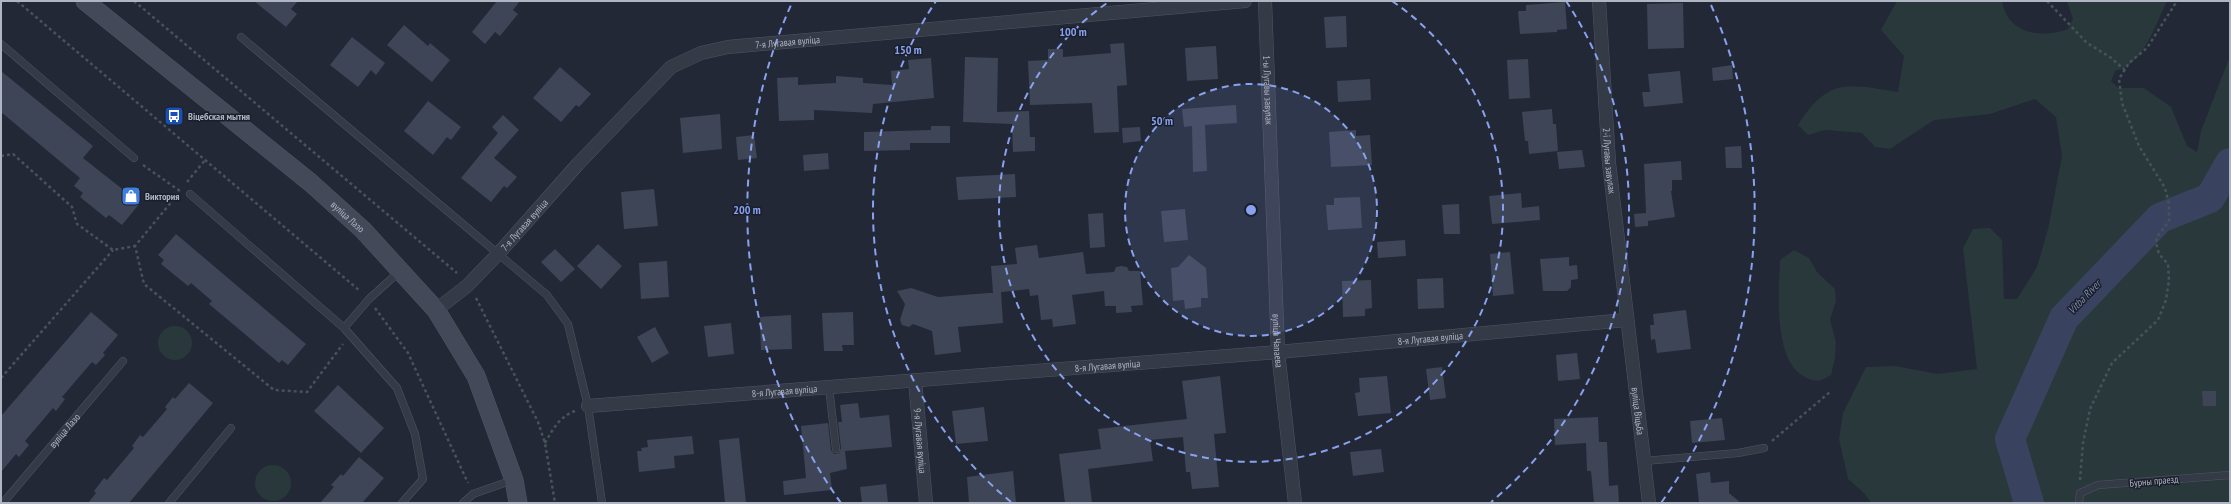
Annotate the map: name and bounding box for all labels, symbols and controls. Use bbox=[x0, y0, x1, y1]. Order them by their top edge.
text: 100 m bbox=[1059, 24, 1087, 39]
street label: 7-я Лугавая вуліца bbox=[754, 32, 820, 51]
text: 150 m bbox=[894, 42, 922, 57]
street label: 1-ы Лугавы завулак bbox=[1261, 55, 1276, 125]
bus stop icon: Віцебская мытня bbox=[163, 105, 185, 127]
place label: Віцебская мытня bbox=[188, 110, 250, 123]
text: 50 m bbox=[1151, 113, 1173, 128]
street label: 2-і Лугавы завулак bbox=[1600, 127, 1619, 194]
shop icon: Виктория bbox=[120, 185, 142, 207]
place label: Виктория bbox=[145, 190, 180, 203]
street label: 7-я Лугавая вуліца bbox=[498, 196, 551, 253]
street label: вуліца Лазо bbox=[328, 198, 368, 235]
text: 200 m bbox=[733, 202, 761, 217]
centre of rings bbox=[1244, 203, 1258, 217]
water label: Vitba River bbox=[2065, 276, 2105, 317]
street label: вуліца Чапаева bbox=[1270, 314, 1286, 368]
street label: 8-я Лугавая вуліца bbox=[1397, 329, 1463, 347]
street label: 8-я Лугавая вуліца bbox=[1074, 356, 1141, 374]
street label: 8-я Лугавая вуліца bbox=[751, 382, 818, 400]
street label: вуліца Віцьба bbox=[1629, 386, 1647, 436]
street label: 9-я Лугавая вуліца bbox=[911, 408, 930, 474]
street label: вуліца Лазо bbox=[46, 410, 83, 450]
street label: Бурны праезд bbox=[2129, 472, 2180, 490]

